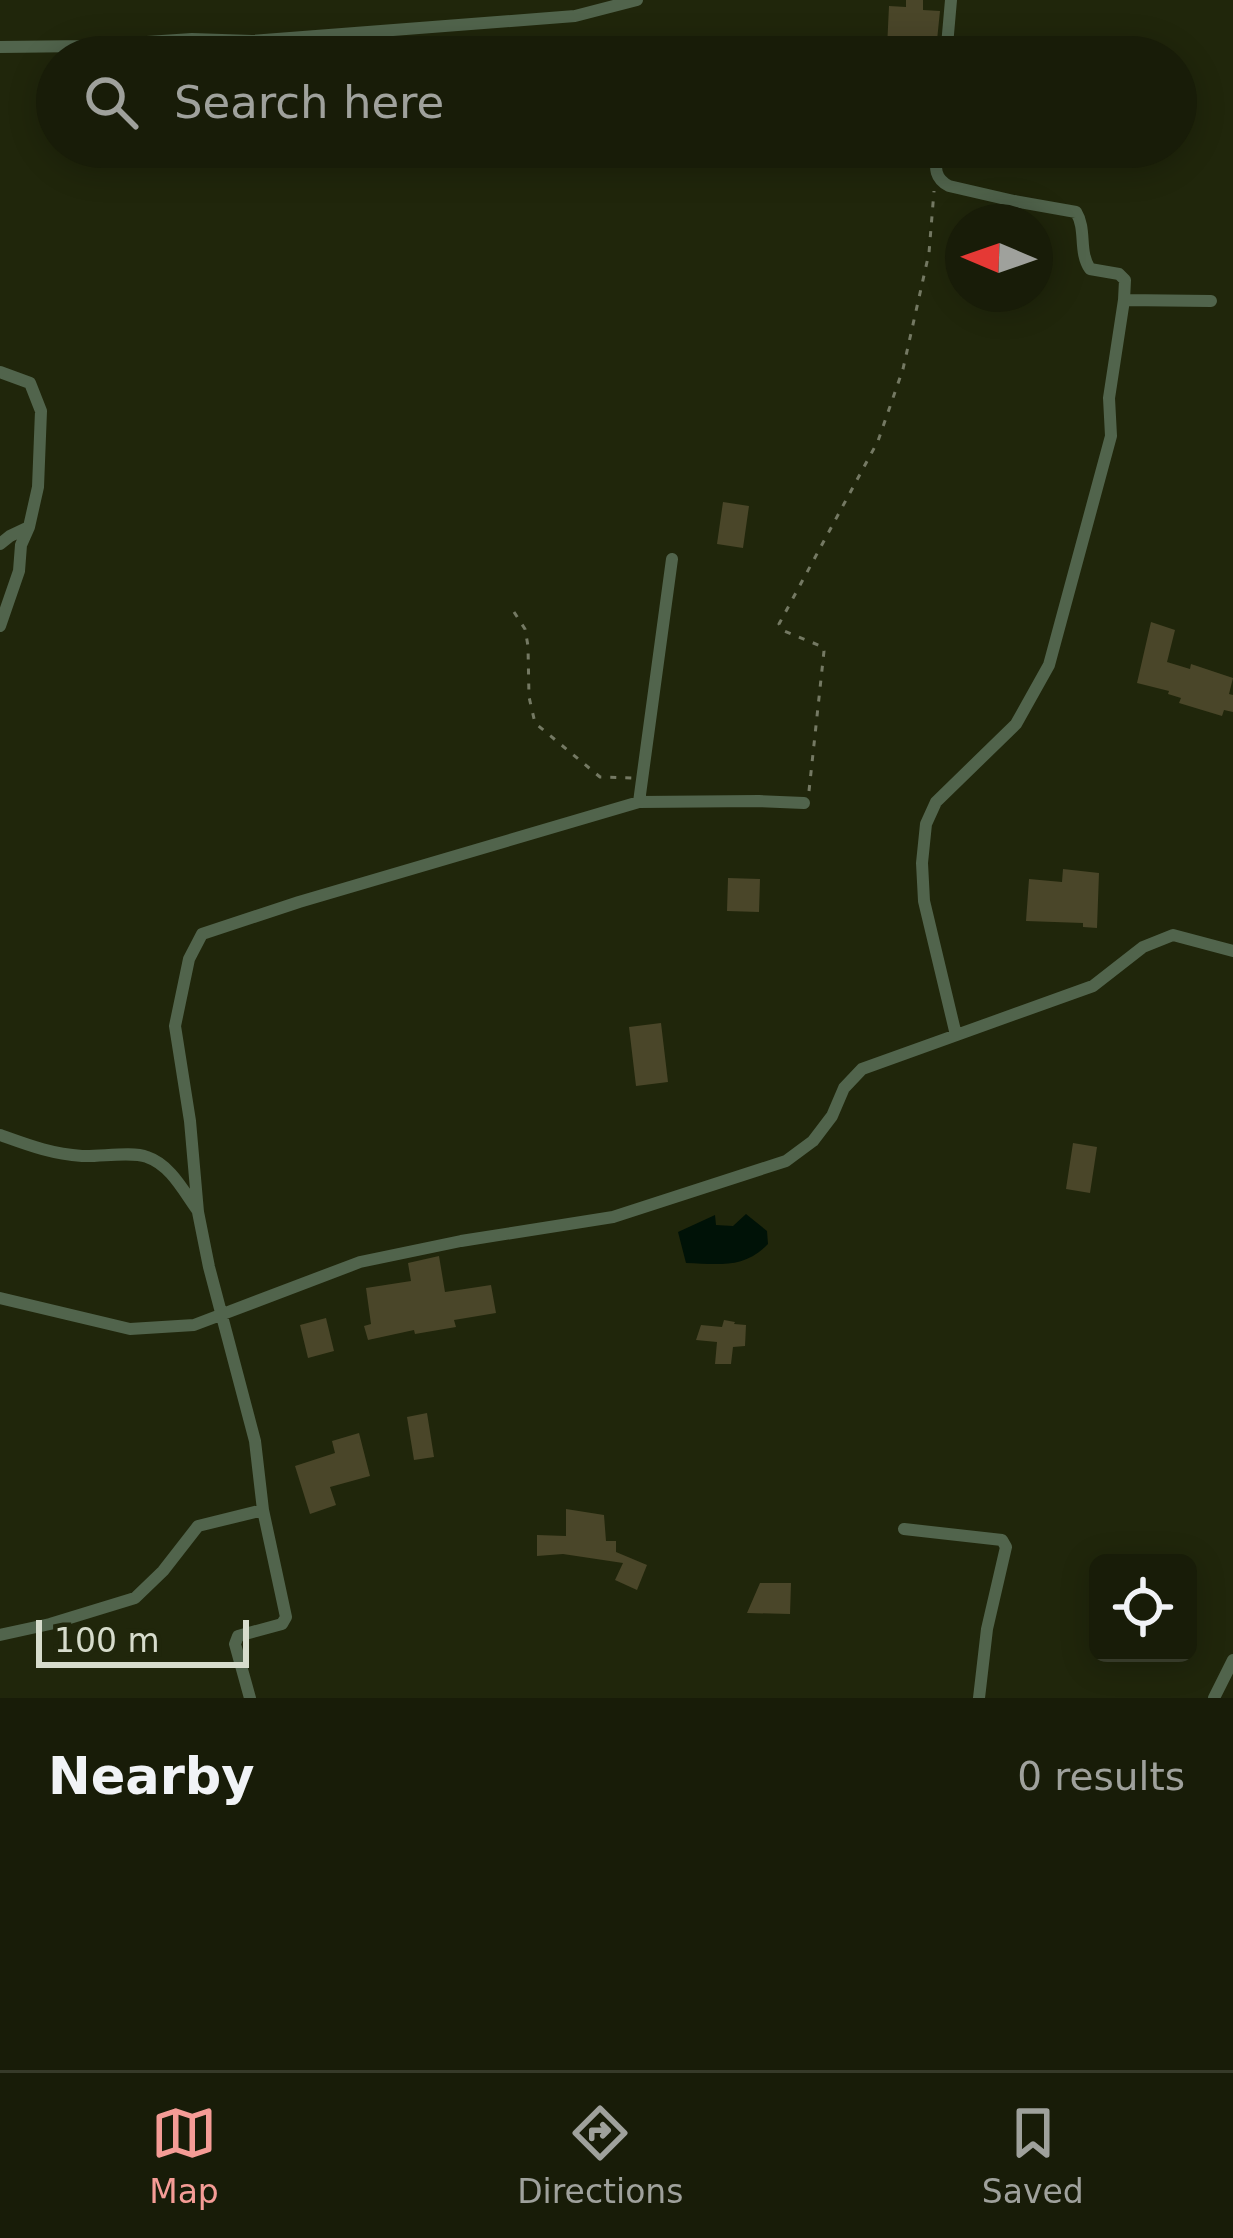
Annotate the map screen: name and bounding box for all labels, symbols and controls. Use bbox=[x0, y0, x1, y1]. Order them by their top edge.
search box bbox=[36, 36, 1197, 168]
icon: search bbox=[78, 69, 144, 135]
text: Search here bbox=[174, 76, 444, 129]
north arrow bbox=[945, 204, 1053, 312]
map controls bbox=[1089, 1554, 1197, 1662]
button: locate bbox=[1089, 1554, 1197, 1662]
scale bar bbox=[36, 1614, 249, 1667]
text: 100 m bbox=[54, 1621, 160, 1660]
text: Nearby bbox=[48, 1747, 255, 1806]
text: 0 results bbox=[1017, 1754, 1185, 1799]
tab: Map bbox=[149, 2100, 219, 2211]
tab: Directions bbox=[517, 2100, 683, 2211]
tab: Saved bbox=[982, 2100, 1084, 2211]

